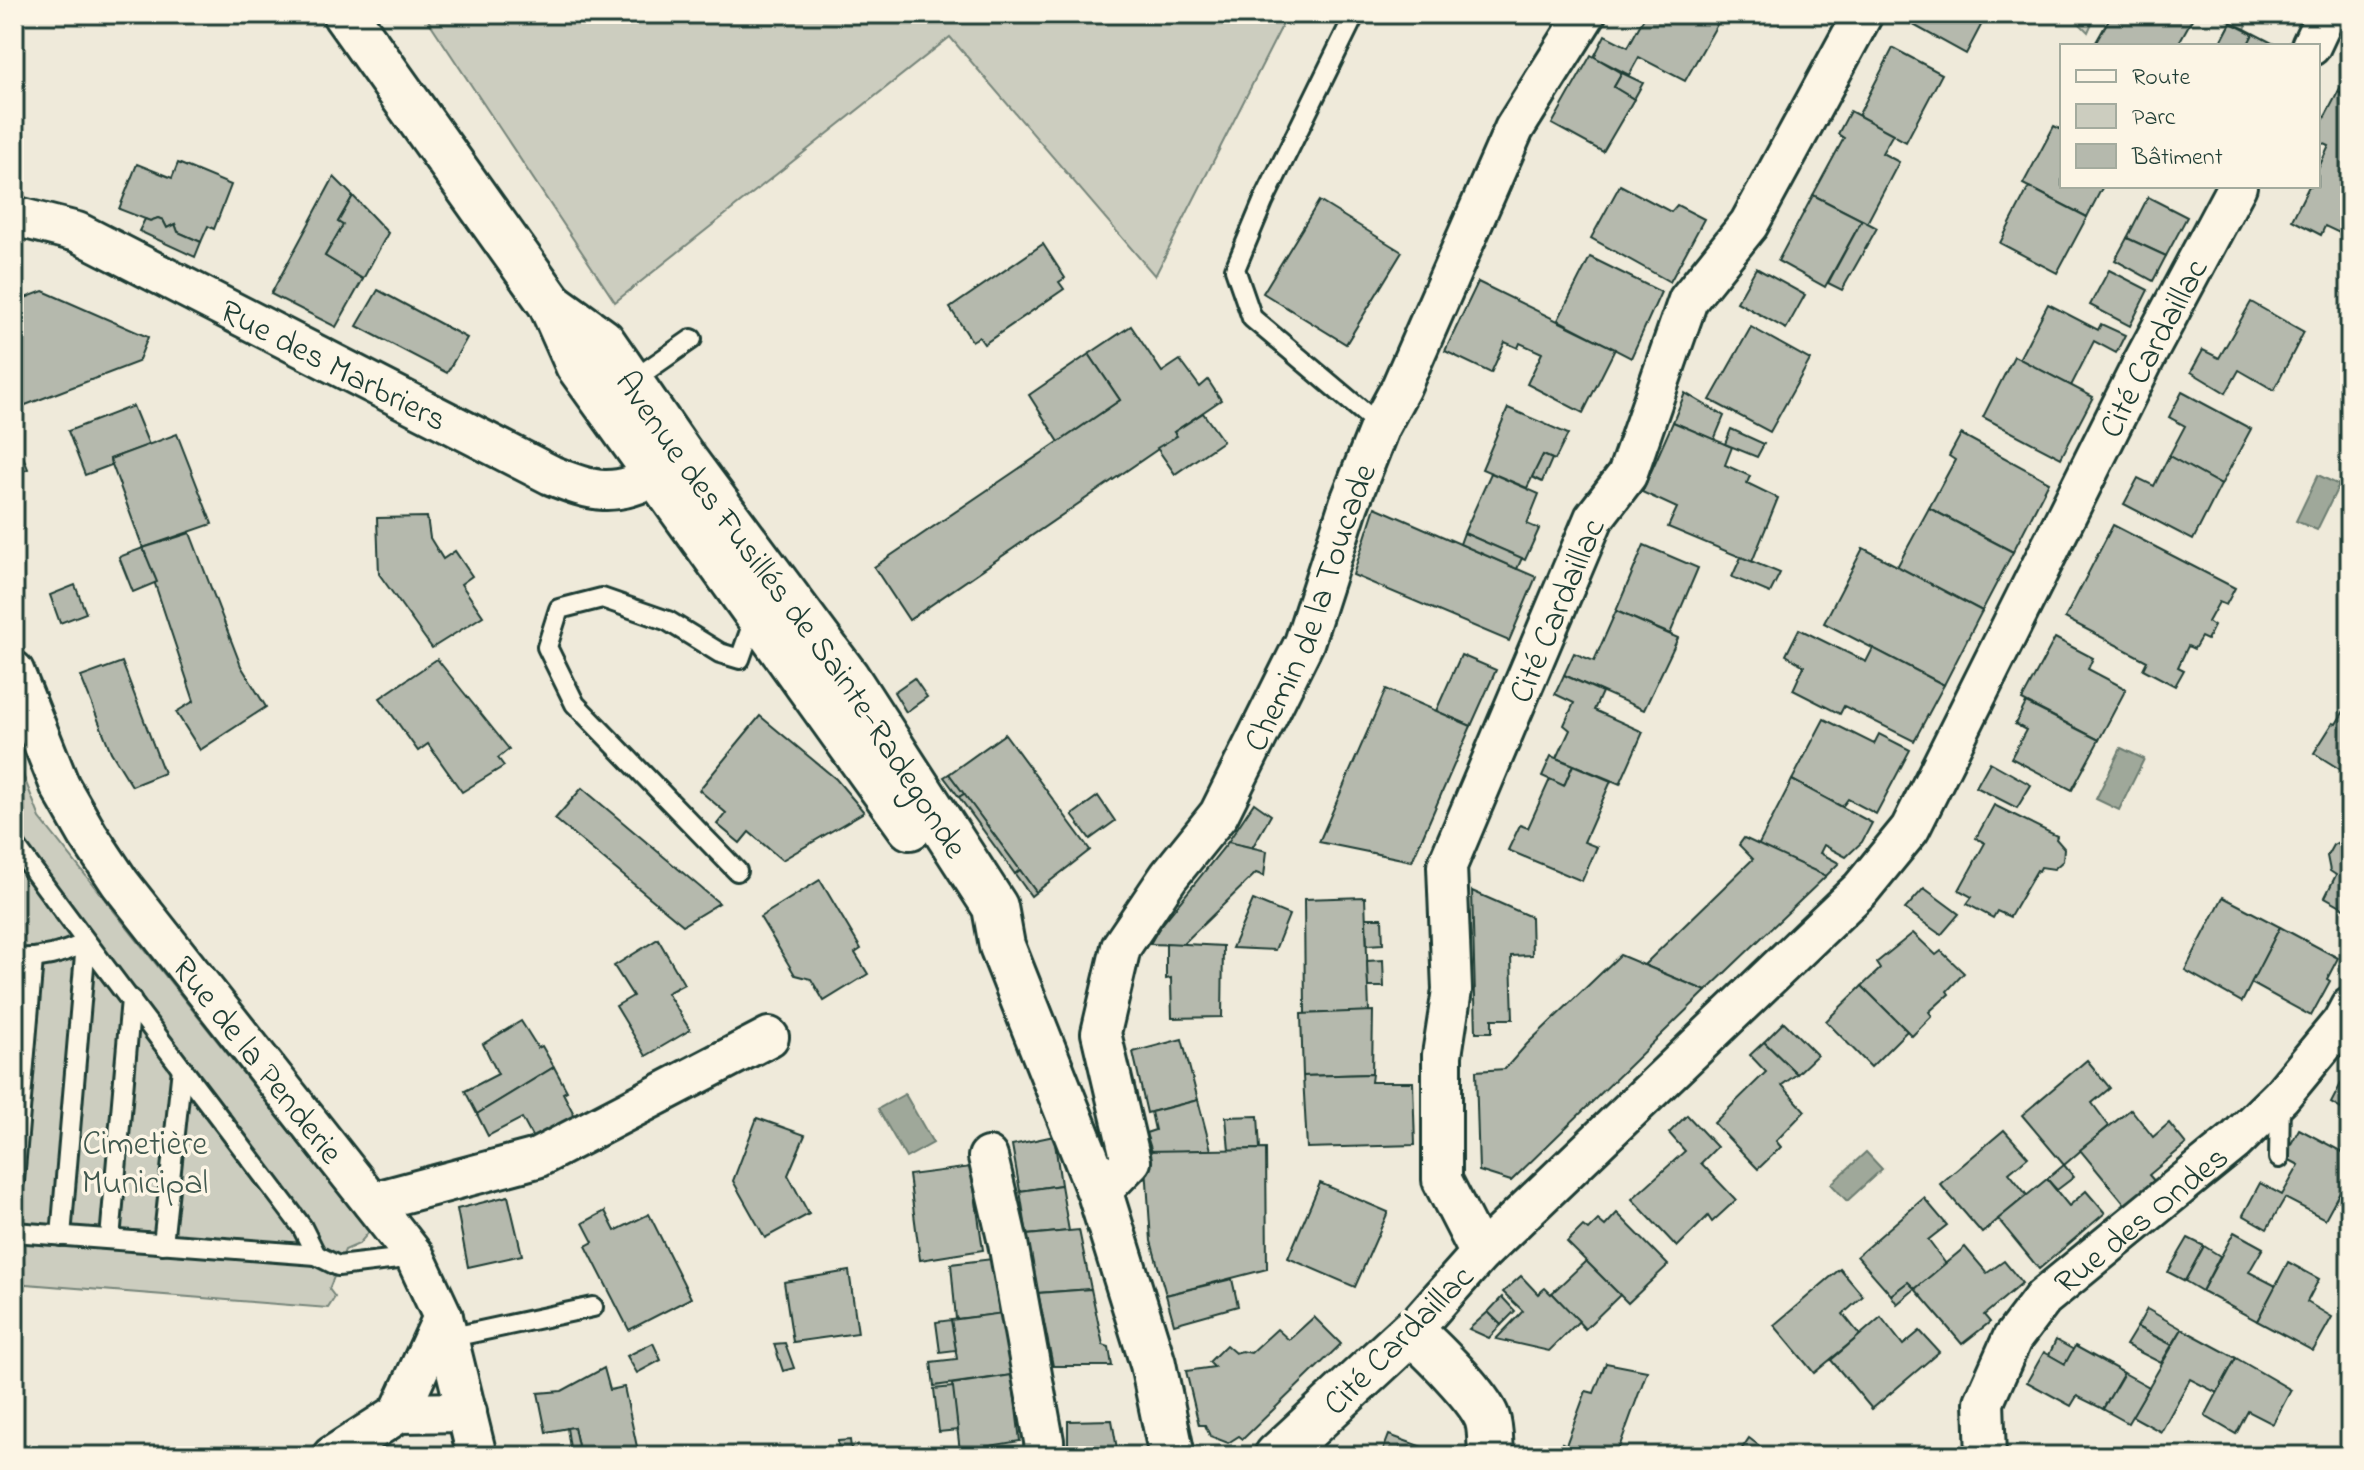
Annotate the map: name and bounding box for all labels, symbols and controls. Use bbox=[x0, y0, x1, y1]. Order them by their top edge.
legend bbox=[2060, 44, 2320, 188]
text: Route bbox=[2132, 61, 2190, 96]
text: Parc bbox=[2132, 101, 2176, 136]
text: Bâtiment bbox=[2131, 141, 2223, 176]
street label: Cité Cardaillac bbox=[2088, 250, 2223, 448]
street label: Rue des Marbriers bbox=[210, 288, 455, 447]
street label: Avenue des Fusillés de Sainte-Radegonde bbox=[601, 362, 979, 870]
street label: Chemin de la Toucade bbox=[1233, 456, 1392, 761]
street label: Cité Cardaillac bbox=[1498, 511, 1620, 712]
street label: Rue de la Penderie bbox=[158, 946, 354, 1177]
park label: Cimetière Municipal bbox=[82, 1121, 208, 1210]
street label: Rue des Ondes bbox=[2045, 1135, 2241, 1308]
street label: Cité Cardaillac bbox=[1313, 1254, 1487, 1429]

